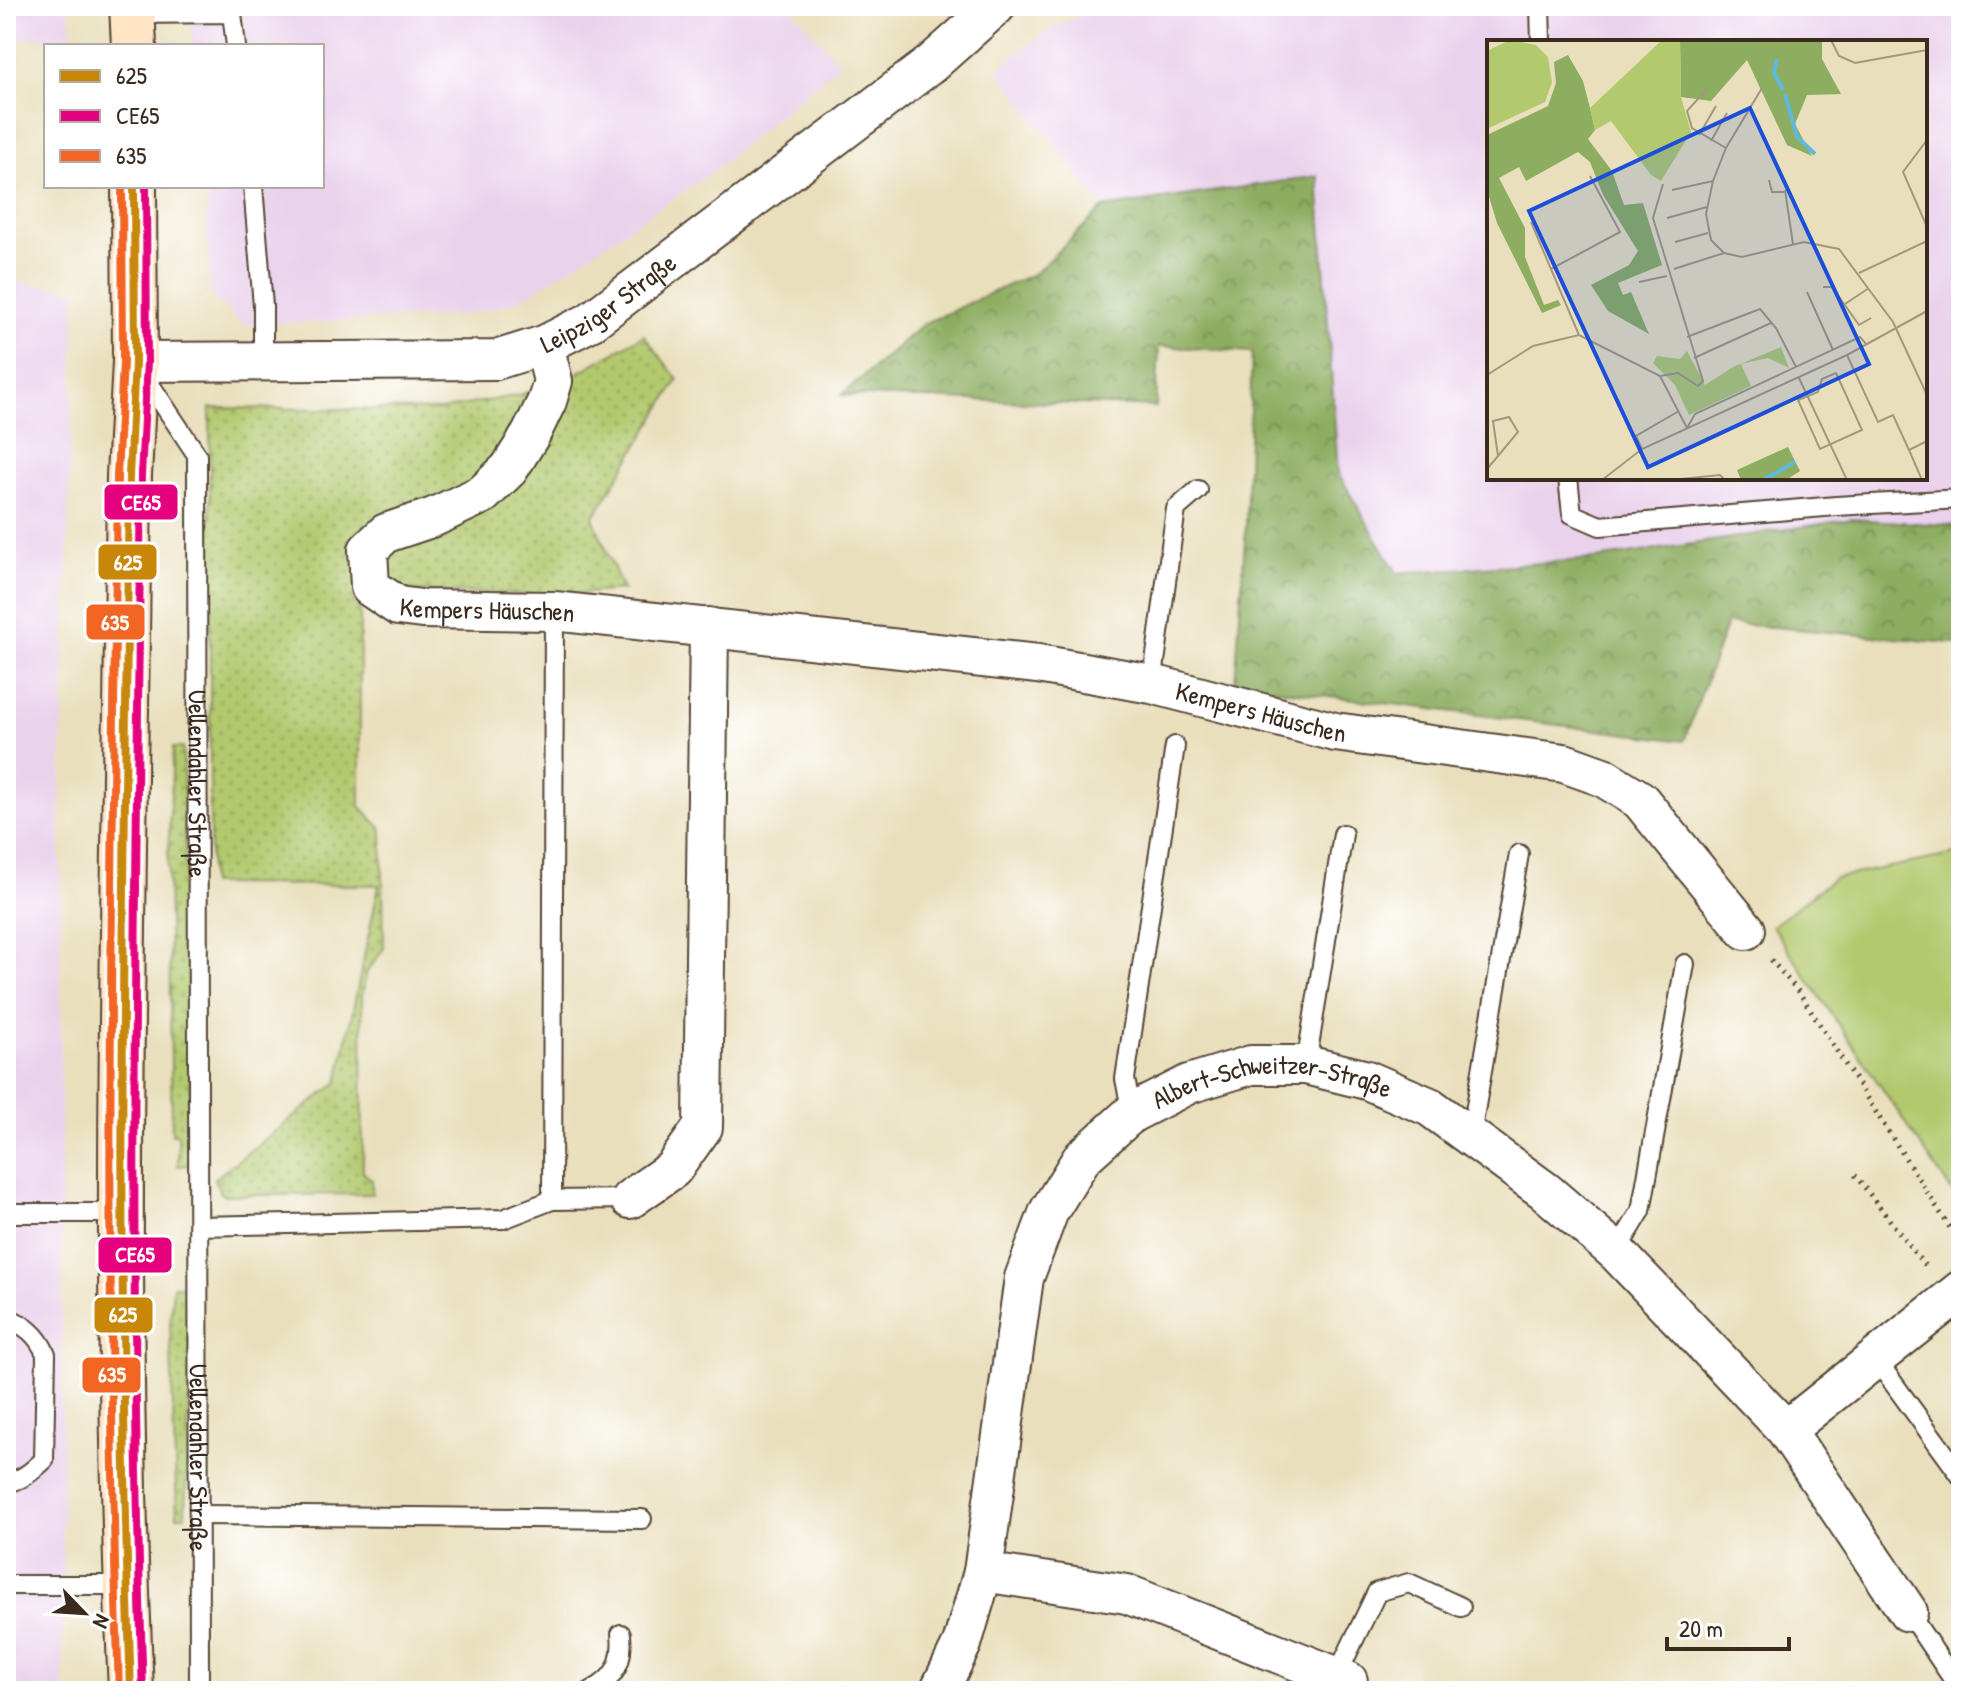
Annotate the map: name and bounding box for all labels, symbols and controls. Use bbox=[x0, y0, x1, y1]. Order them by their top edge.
inset map bbox=[1487, 40, 1927, 480]
legend bbox=[44, 44, 324, 188]
text: 625 bbox=[116, 59, 147, 91]
text: CE65 bbox=[116, 99, 160, 131]
text: 635 bbox=[116, 139, 146, 171]
street label: Leipziger Straße bbox=[534, 245, 683, 361]
line badge: CE65 bbox=[103, 483, 179, 521]
text: CE65 bbox=[121, 487, 162, 517]
line badge: 625 bbox=[97, 543, 158, 581]
text: 625 bbox=[114, 547, 143, 577]
street label: Kempers Häuschen bbox=[398, 588, 577, 630]
line badge: 635 bbox=[85, 603, 146, 641]
text: 635 bbox=[101, 607, 130, 637]
street label: Kempers Häuschen bbox=[1172, 673, 1348, 750]
street label: Uellendahler Straße bbox=[180, 690, 216, 878]
street label: Albert-Schweitzer-Straße bbox=[1146, 1047, 1398, 1117]
line badge: CE65 bbox=[97, 1236, 173, 1274]
text: CE65 bbox=[115, 1239, 156, 1269]
line badge: 625 bbox=[93, 1296, 154, 1334]
text: 625 bbox=[109, 1299, 138, 1329]
line badge: 635 bbox=[81, 1356, 142, 1394]
text: 635 bbox=[98, 1359, 127, 1389]
street label: Uellendahler Straße bbox=[181, 1364, 217, 1552]
north arrow bbox=[44, 1573, 124, 1653]
scale bar bbox=[1667, 1601, 1789, 1651]
text: N bbox=[86, 1610, 118, 1633]
text: 20 m bbox=[1679, 1612, 1723, 1644]

